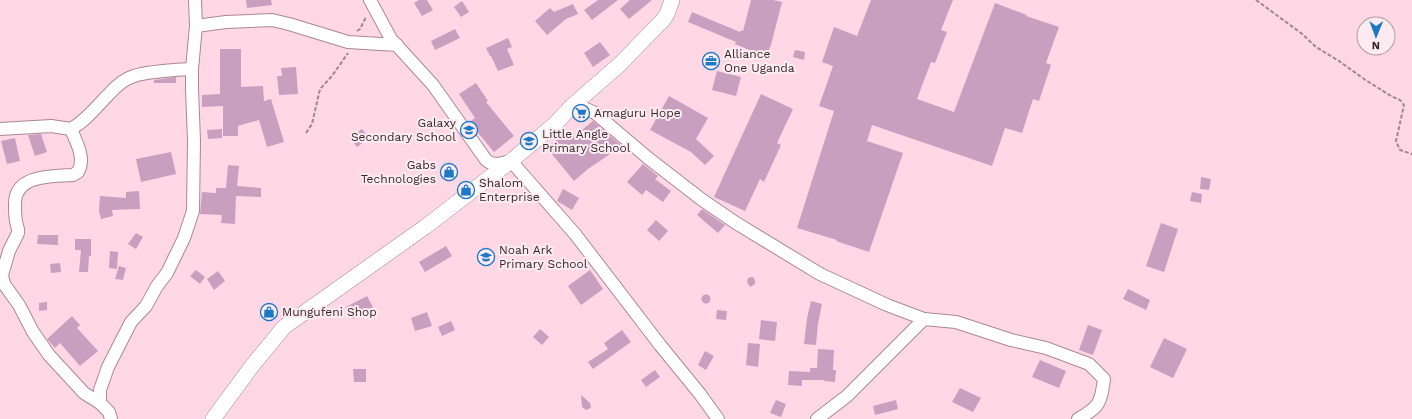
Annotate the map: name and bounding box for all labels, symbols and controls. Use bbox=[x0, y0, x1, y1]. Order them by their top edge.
north arrow bbox=[1356, 16, 1396, 56]
text: N bbox=[1372, 39, 1380, 52]
place label: Alliance One Uganda bbox=[724, 47, 795, 75]
office icon: Alliance One Uganda bbox=[701, 51, 721, 71]
supermarket icon: Amaguru Hope bbox=[571, 103, 591, 123]
place label: Amaguru Hope bbox=[594, 106, 681, 120]
place label: Galaxy Secondary School bbox=[351, 116, 457, 144]
school or university icon: Galaxy Secondary School bbox=[459, 120, 479, 140]
place label: Little Angle Primary School bbox=[542, 127, 631, 155]
school or university icon: Little Angle Primary School bbox=[519, 131, 539, 151]
place label: Gabs Technologies bbox=[361, 158, 436, 186]
shop icon: Gabs Technologies bbox=[439, 162, 459, 182]
place label: Shalom Enterprise bbox=[479, 176, 540, 204]
shop icon: Shalom Enterprise bbox=[456, 180, 476, 200]
place label: Noah Ark Primary School bbox=[499, 243, 588, 271]
school or university icon: Noah Ark Primary School bbox=[476, 247, 496, 267]
shop icon: Mungufeni Shop bbox=[259, 302, 279, 322]
place label: Mungufeni Shop bbox=[282, 305, 377, 319]

